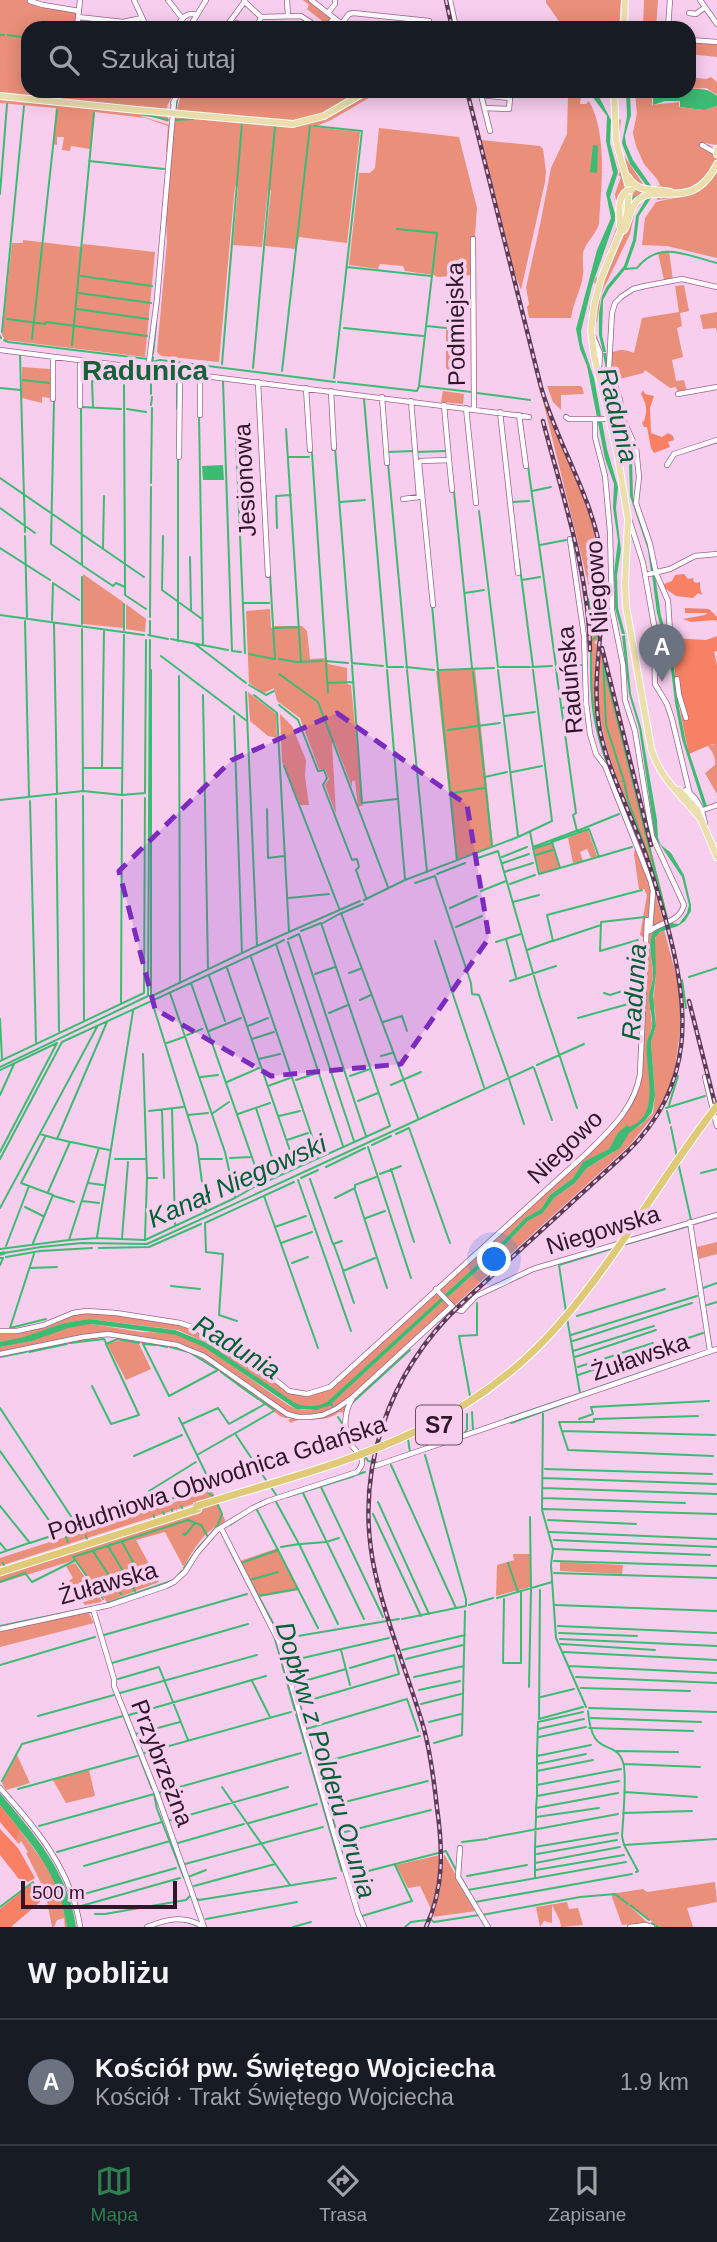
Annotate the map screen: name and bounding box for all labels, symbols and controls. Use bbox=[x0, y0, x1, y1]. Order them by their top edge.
search box bbox=[21, 21, 696, 98]
icon: search bbox=[45, 41, 83, 79]
text: Szukaj tutaj bbox=[101, 44, 235, 74]
street label: Podmiejska bbox=[441, 261, 470, 386]
district label: Radunica bbox=[82, 355, 208, 386]
water label: Radunia bbox=[592, 364, 644, 466]
street label: Jesionowa bbox=[228, 422, 261, 537]
street label: Niegowo bbox=[580, 540, 613, 635]
street label: Raduńska bbox=[551, 624, 588, 735]
pin: A bbox=[639, 624, 685, 682]
water label: Radunia bbox=[616, 943, 652, 1041]
street label: Niegowo bbox=[522, 1104, 608, 1189]
water label: Kanał Niegowski bbox=[143, 1128, 332, 1234]
street label: Niegowska bbox=[543, 1199, 664, 1260]
your location bbox=[477, 1242, 511, 1276]
water label: Radunia bbox=[188, 1309, 286, 1385]
street label: Żuławska bbox=[588, 1327, 693, 1386]
road number: S7 bbox=[416, 1406, 462, 1444]
street label: Południowa Obwodnica Gdańska bbox=[45, 1410, 390, 1545]
street label: Żuławska bbox=[55, 1555, 161, 1609]
water label: Dopływ z Polderu Orunia bbox=[270, 1618, 382, 1902]
street label: Przybrzeżna bbox=[126, 1696, 199, 1831]
scale bar bbox=[21, 1878, 177, 1910]
text: 500 m bbox=[32, 1882, 85, 1903]
text: W pobliżu bbox=[28, 1956, 170, 1989]
text: Kościół pw. Świętego Wojciecha bbox=[95, 2053, 495, 2083]
text: A bbox=[43, 2069, 59, 2095]
text: 1.9 km bbox=[620, 2069, 689, 2095]
text: Kościół · Trakt Świętego Wojciecha bbox=[95, 2084, 454, 2110]
tab: Mapa bbox=[91, 2162, 138, 2226]
tab: Trasa bbox=[319, 2162, 367, 2226]
tab: Zapisane bbox=[548, 2162, 626, 2226]

